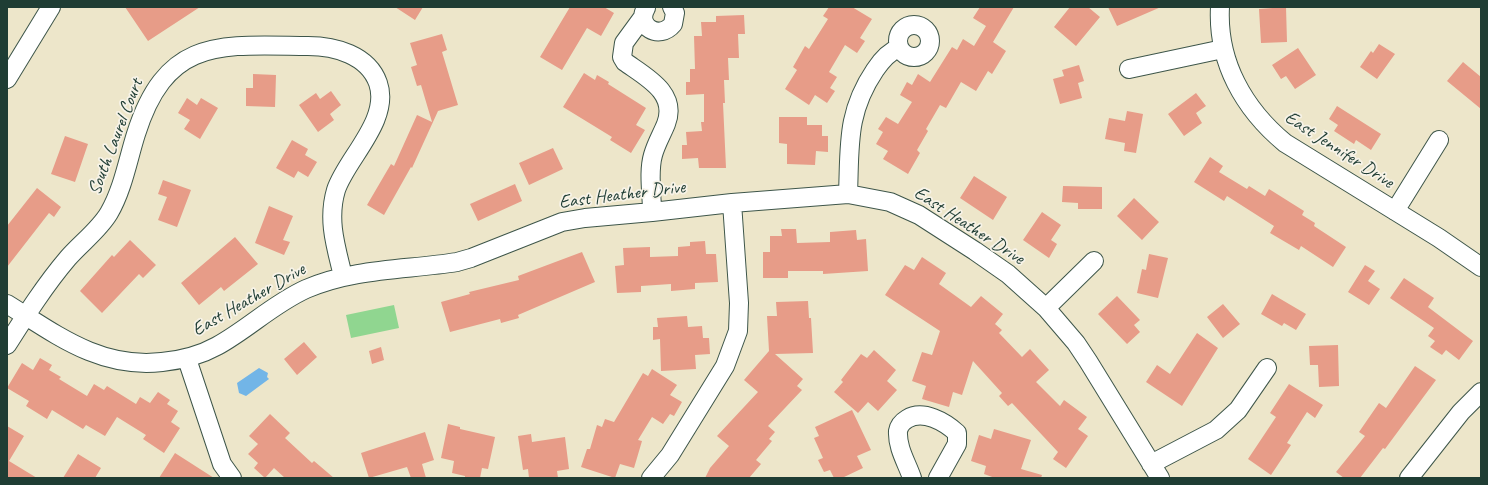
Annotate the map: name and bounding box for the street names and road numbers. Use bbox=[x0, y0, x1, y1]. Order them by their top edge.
street label: South Laurel Court bbox=[83, 76, 149, 198]
street label: East Jennifer Drive bbox=[1280, 106, 1398, 194]
street label: East Heather Drive bbox=[558, 176, 686, 214]
street label: East Heather Drive bbox=[910, 182, 1028, 270]
street label: East Heather Drive bbox=[188, 258, 310, 342]

